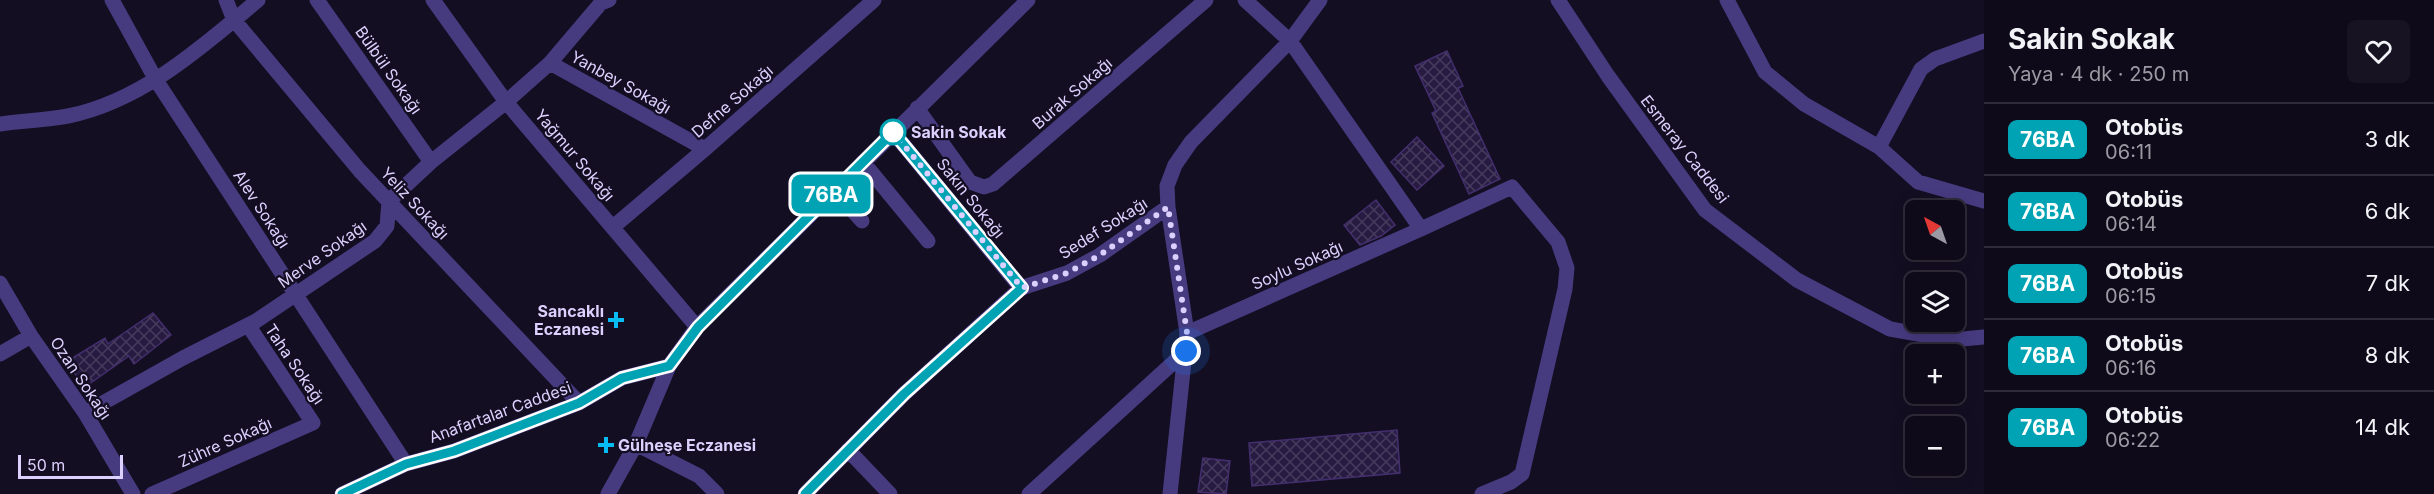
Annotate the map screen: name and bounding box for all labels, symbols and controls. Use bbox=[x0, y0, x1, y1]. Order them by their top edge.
button: heart bbox=[2347, 20, 2410, 83]
street label: Bülbül Sokağı bbox=[351, 22, 427, 118]
text: Sakin Sokak bbox=[2008, 22, 2175, 56]
street label: Yanbey Sokağı bbox=[567, 46, 675, 118]
street label: Burak Sokağı bbox=[1028, 53, 1116, 133]
street label: Defne Sokağı bbox=[687, 60, 777, 142]
text: Yaya · 4 dk · 250 m bbox=[2008, 62, 2189, 86]
street label: Esmeray Caddesi bbox=[1637, 91, 1733, 207]
street label: Yağmur Sokağı bbox=[531, 105, 619, 205]
text: Otobüs bbox=[2105, 114, 2183, 140]
marker: Sakin Sokak bbox=[880, 119, 906, 145]
place label: Sakin Sokak bbox=[911, 122, 1007, 142]
text: 3 dk bbox=[2365, 126, 2410, 152]
text: 76BA bbox=[2020, 127, 2075, 152]
text: 06:11 bbox=[2105, 140, 2152, 164]
street label: Sakın Sokağı bbox=[933, 154, 1009, 242]
street label: Yeliz Sokağı bbox=[377, 163, 453, 243]
street label: Alev Sokağı bbox=[229, 166, 295, 252]
line badge: 76BA bbox=[789, 174, 873, 214]
text: 76BA bbox=[803, 182, 859, 207]
text: Otobüs bbox=[2105, 186, 2183, 212]
street label: Sedef Sokağı bbox=[1055, 193, 1151, 263]
text: 6 dk bbox=[2365, 198, 2410, 224]
text: 76BA bbox=[2020, 199, 2075, 224]
north arrow bbox=[1905, 200, 1965, 260]
map controls bbox=[1905, 200, 1965, 476]
text: 06:14 bbox=[2105, 212, 2157, 236]
street label: Merve Sokağı bbox=[274, 216, 370, 292]
street label: Soylu Sokağı bbox=[1248, 236, 1346, 294]
text: Otobüs bbox=[2105, 258, 2183, 284]
text: 7 dk bbox=[2366, 270, 2410, 296]
text: 76BA bbox=[2020, 271, 2075, 296]
button: layers bbox=[1905, 272, 1965, 332]
text: 06:15 bbox=[2105, 284, 2156, 308]
place label: Sancaklı Eczanesi bbox=[534, 301, 604, 339]
marker: Sancaklı Eczanesi bbox=[609, 313, 623, 327]
street label: Taha Sokağı bbox=[261, 320, 329, 408]
text: Otobüs bbox=[2105, 330, 2183, 356]
street label: Ozan Sokağı bbox=[46, 333, 116, 423]
your location bbox=[1171, 336, 1201, 366]
text: 8 dk bbox=[2365, 342, 2410, 368]
text: 76BA bbox=[2020, 343, 2075, 368]
button: + bbox=[1905, 344, 1965, 404]
text: 06:16 bbox=[2105, 356, 2156, 380]
street label: Anafartalar Caddesi bbox=[426, 377, 574, 447]
text: Otobüs bbox=[2105, 402, 2183, 428]
street label: Zühre Sokağı bbox=[175, 413, 275, 471]
text: 14 dk bbox=[2355, 414, 2410, 440]
text: 76BA bbox=[2020, 415, 2075, 440]
button: − bbox=[1905, 416, 1965, 476]
text: 06:22 bbox=[2105, 428, 2160, 452]
place label: Gülneşe Eczanesi bbox=[618, 435, 756, 455]
marker: Gülneşe Eczanesi bbox=[599, 438, 613, 452]
scale bar bbox=[18, 452, 123, 480]
text: 50 m bbox=[27, 455, 65, 475]

